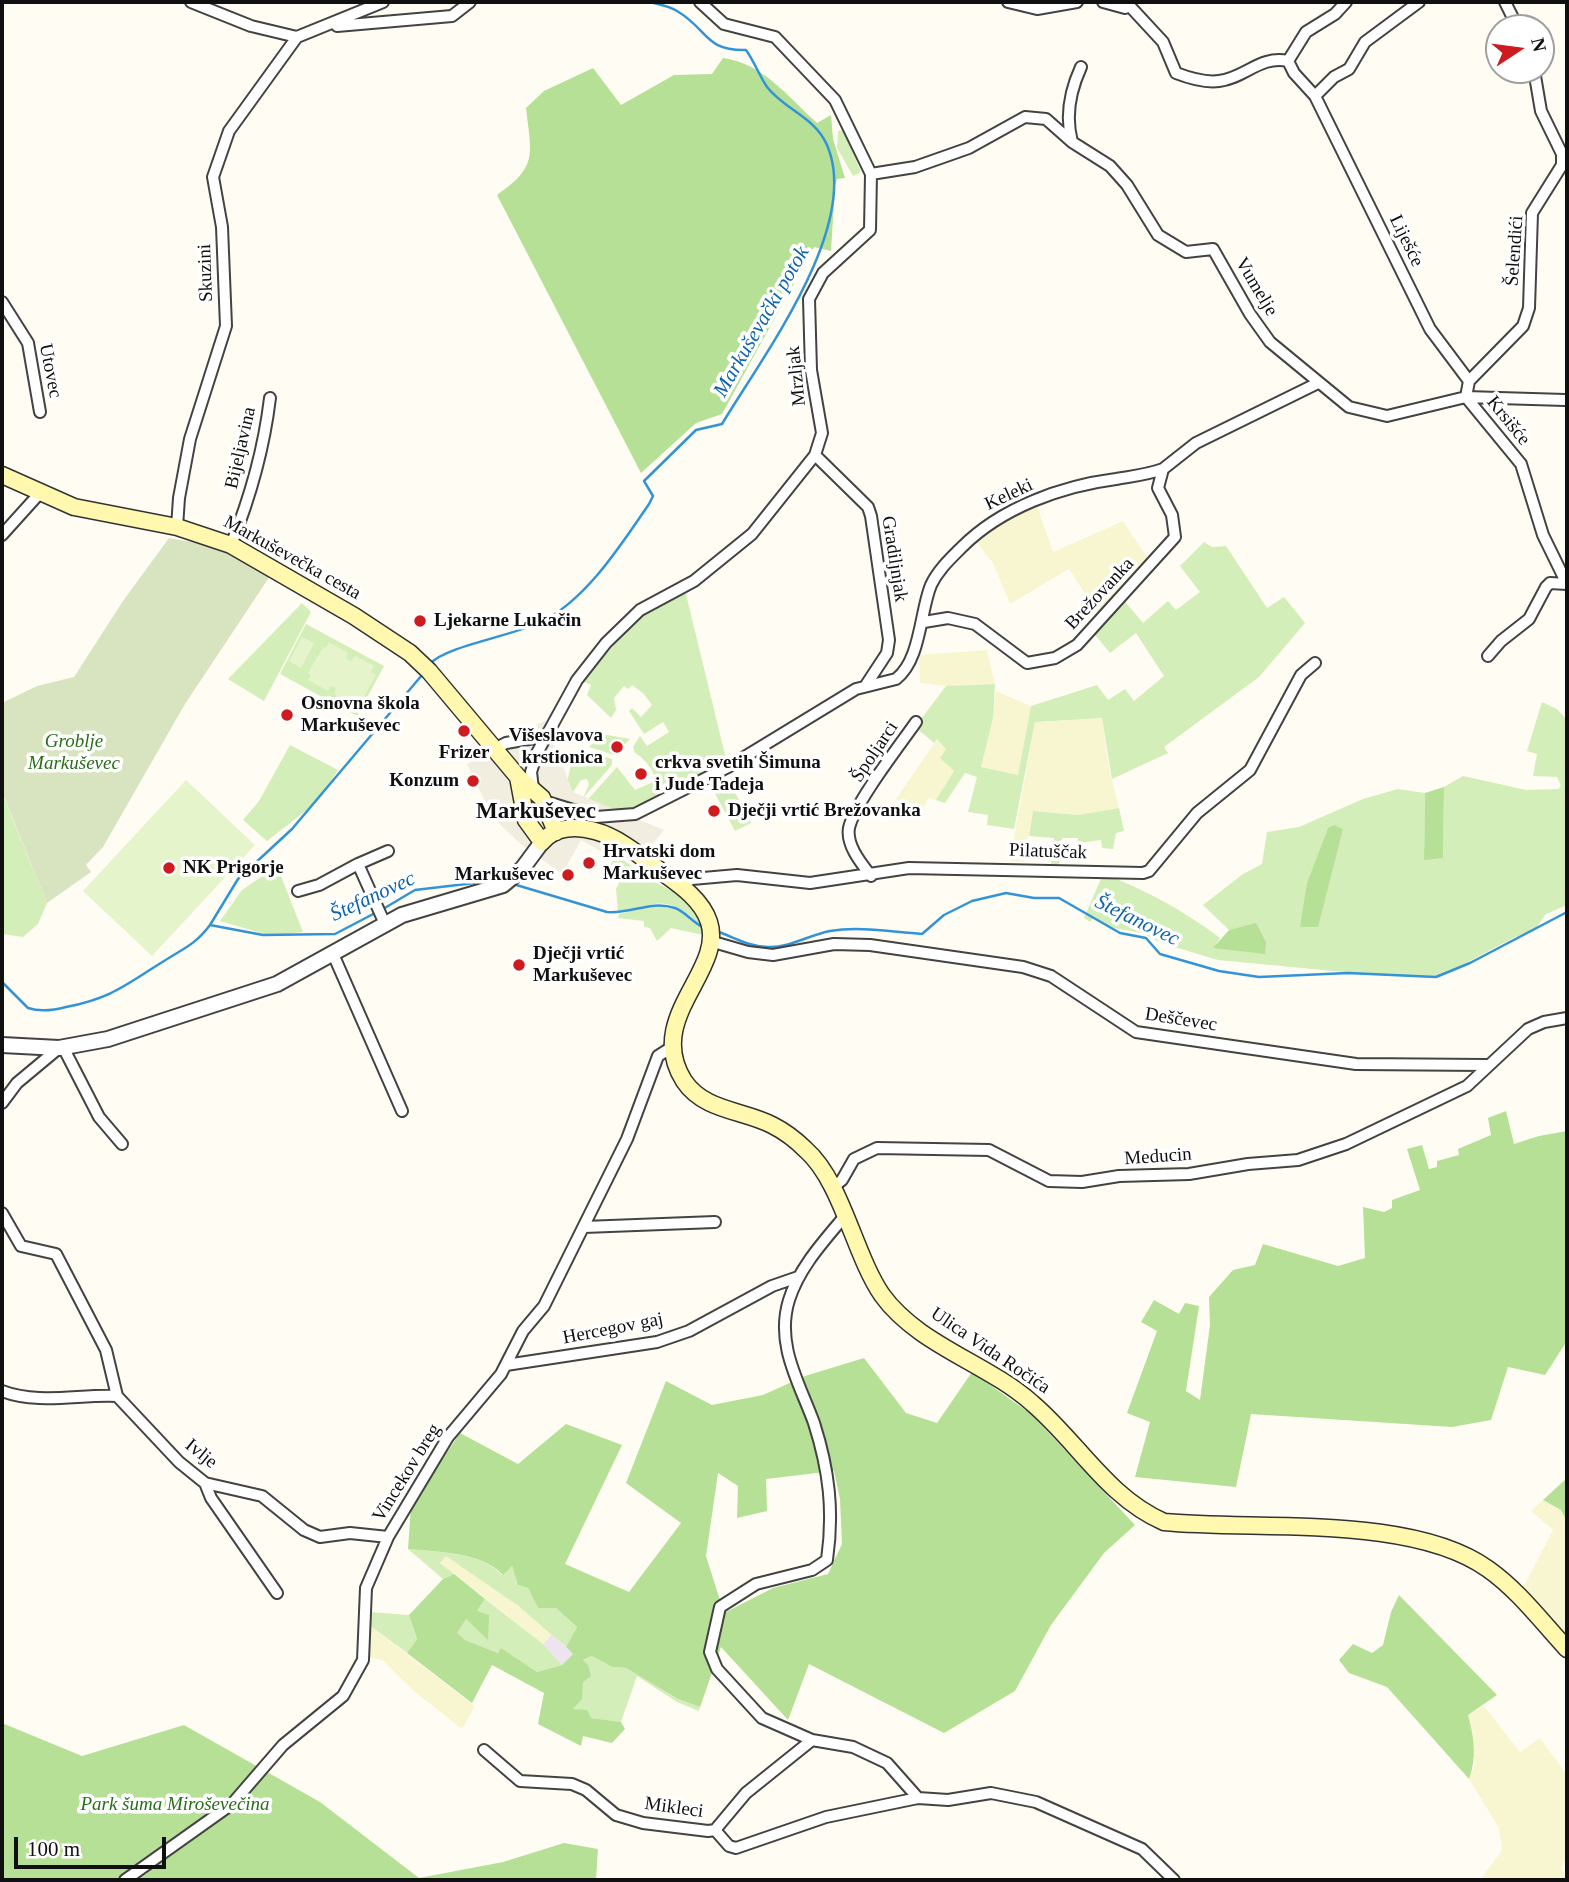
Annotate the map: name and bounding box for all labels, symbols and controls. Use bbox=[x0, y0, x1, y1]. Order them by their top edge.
north arrow bbox=[1485, 14, 1555, 84]
text: N bbox=[1527, 36, 1551, 54]
street label: Liješće bbox=[1384, 211, 1428, 271]
street label: Šelendići bbox=[1501, 215, 1529, 287]
water label: Markuševački potok bbox=[709, 242, 815, 402]
street label: Skuzini bbox=[194, 244, 218, 302]
street label: Vumelje bbox=[1230, 254, 1282, 320]
street label: Utovec bbox=[34, 342, 66, 400]
street label: Mrzljak bbox=[783, 345, 811, 407]
street label: Krsišće bbox=[1481, 392, 1535, 450]
street label: Bijeljavina bbox=[221, 405, 261, 491]
street label: Keleki bbox=[981, 474, 1037, 516]
street label: Markuševečka cesta bbox=[219, 511, 365, 605]
street label: Gradiljnjak bbox=[876, 514, 912, 604]
street label: Brežovanka bbox=[1061, 553, 1139, 635]
place label: Ljekarne Lukačin bbox=[434, 610, 581, 632]
marker: Ljekarne Lukačin bbox=[412, 613, 428, 629]
place label: Osnovna škola Markuševec bbox=[301, 693, 420, 737]
marker: Osnovna škola Markuševec bbox=[279, 707, 295, 723]
street label: Špoljarci bbox=[846, 717, 904, 787]
marker: Frizer bbox=[456, 723, 472, 739]
place label: Višeslavova krstionica bbox=[509, 725, 603, 769]
park label: Groblje Markuševec bbox=[28, 731, 120, 775]
marker: Višeslavova krstionica bbox=[609, 739, 625, 755]
place label: Frizer bbox=[439, 742, 489, 764]
place label: crkva svetih Šimuna i Jude Tadeja bbox=[655, 752, 821, 796]
marker: crkva svetih Šimuna i Jude Tadeja bbox=[633, 766, 649, 782]
place label: Konzum bbox=[389, 770, 459, 792]
marker: Konzum bbox=[465, 773, 481, 789]
district label: Markuševec bbox=[476, 798, 596, 826]
place label: Dječji vrtić Brežovanka bbox=[728, 800, 921, 822]
marker: Dječji vrtić Brežovanka bbox=[706, 803, 722, 819]
street label: Pilatuščak bbox=[1009, 839, 1087, 865]
place label: Hrvatski dom Markuševec bbox=[603, 841, 715, 885]
marker: Hrvatski dom Markuševec bbox=[581, 855, 597, 871]
place label: NK Prigorje bbox=[183, 857, 284, 879]
marker: NK Prigorje bbox=[161, 860, 177, 876]
place label: Markuševec bbox=[455, 864, 554, 886]
water label: Štefanovec bbox=[326, 866, 420, 928]
marker: Markuševec bbox=[560, 867, 576, 883]
water label: Štefanovec bbox=[1091, 890, 1183, 952]
place label: Dječji vrtić Markuševec bbox=[533, 943, 632, 987]
marker: Dječji vrtić Markuševec bbox=[511, 957, 527, 973]
street label: Deščevec bbox=[1143, 1003, 1219, 1037]
street label: Meducin bbox=[1124, 1143, 1192, 1171]
street label: Ulica Vida Ročića bbox=[926, 1303, 1054, 1399]
street label: Hercegov gaj bbox=[561, 1308, 665, 1350]
street label: Vincekov breg bbox=[368, 1420, 446, 1526]
street label: Ivlje bbox=[180, 1434, 222, 1474]
street label: Mikleci bbox=[643, 1793, 705, 1823]
park label: Park šuma Miroševečina bbox=[80, 1794, 270, 1816]
scale bar bbox=[18, 1822, 170, 1866]
text: 100 m bbox=[27, 1837, 80, 1861]

